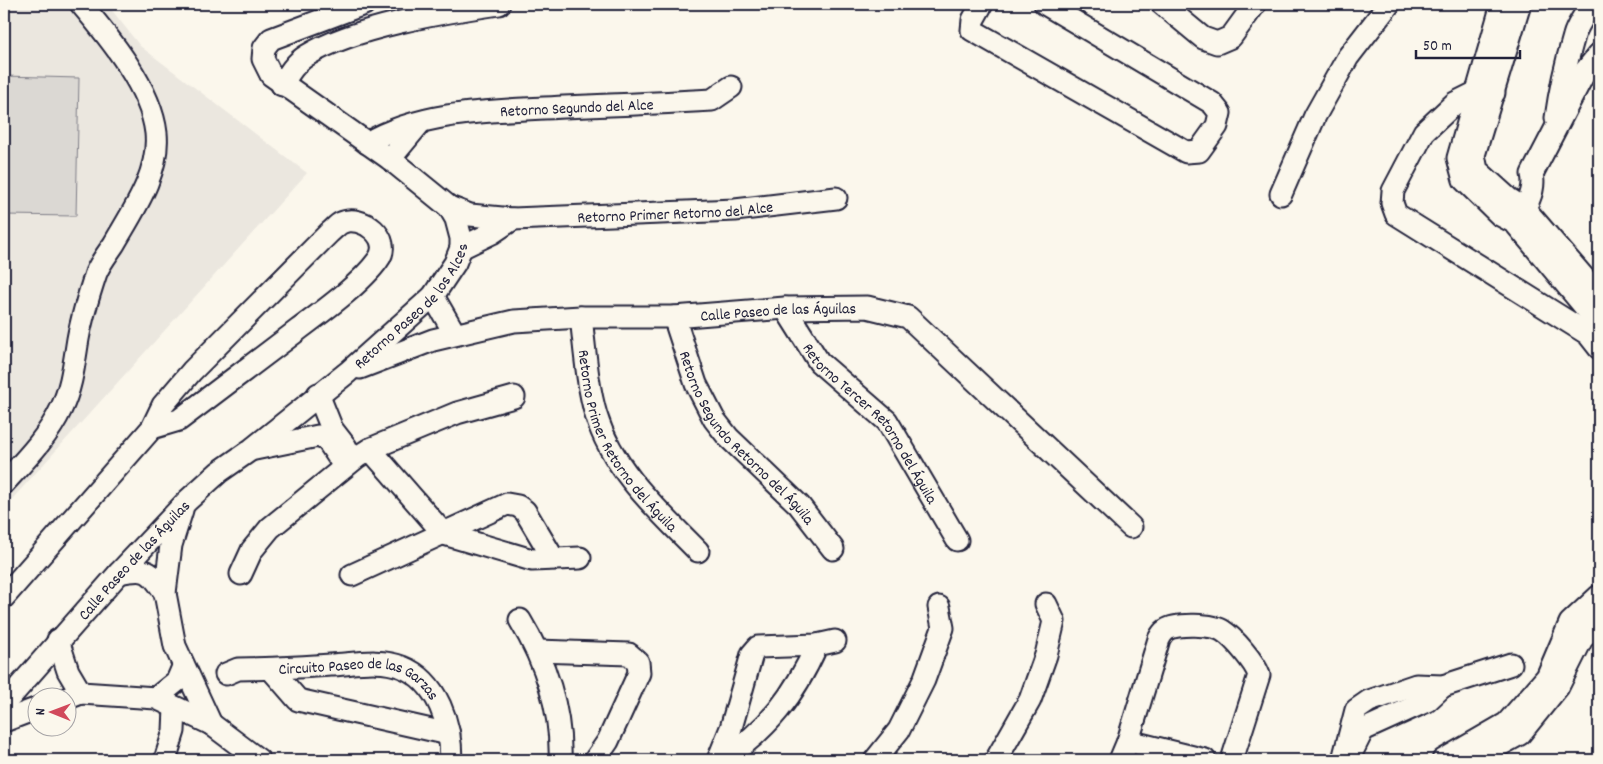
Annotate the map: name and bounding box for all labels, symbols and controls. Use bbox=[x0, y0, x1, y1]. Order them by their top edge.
scale bar bbox=[1416, 28, 1519, 60]
text: 50 m bbox=[1423, 36, 1452, 58]
street label: Retorno Segundo del Alce bbox=[499, 94, 654, 124]
street label: Retorno Primer Retorno del Alce bbox=[577, 197, 775, 230]
street label: Retorno Paseo de los Alces bbox=[350, 244, 475, 376]
street label: Calle Paseo de las Águilas bbox=[700, 298, 857, 329]
street label: Retorno Tercer Retorno del Águila bbox=[796, 339, 942, 509]
street label: Retorno Segundo Retorno del Águila bbox=[672, 348, 819, 531]
street label: Retorno Primer Retorno del Águila bbox=[571, 349, 682, 539]
street label: Calle Paseo de las Águilas bbox=[74, 495, 197, 626]
street label: Circuito Paseo de las Garzas bbox=[278, 653, 444, 705]
north arrow bbox=[28, 686, 78, 736]
text: N bbox=[31, 708, 51, 715]

